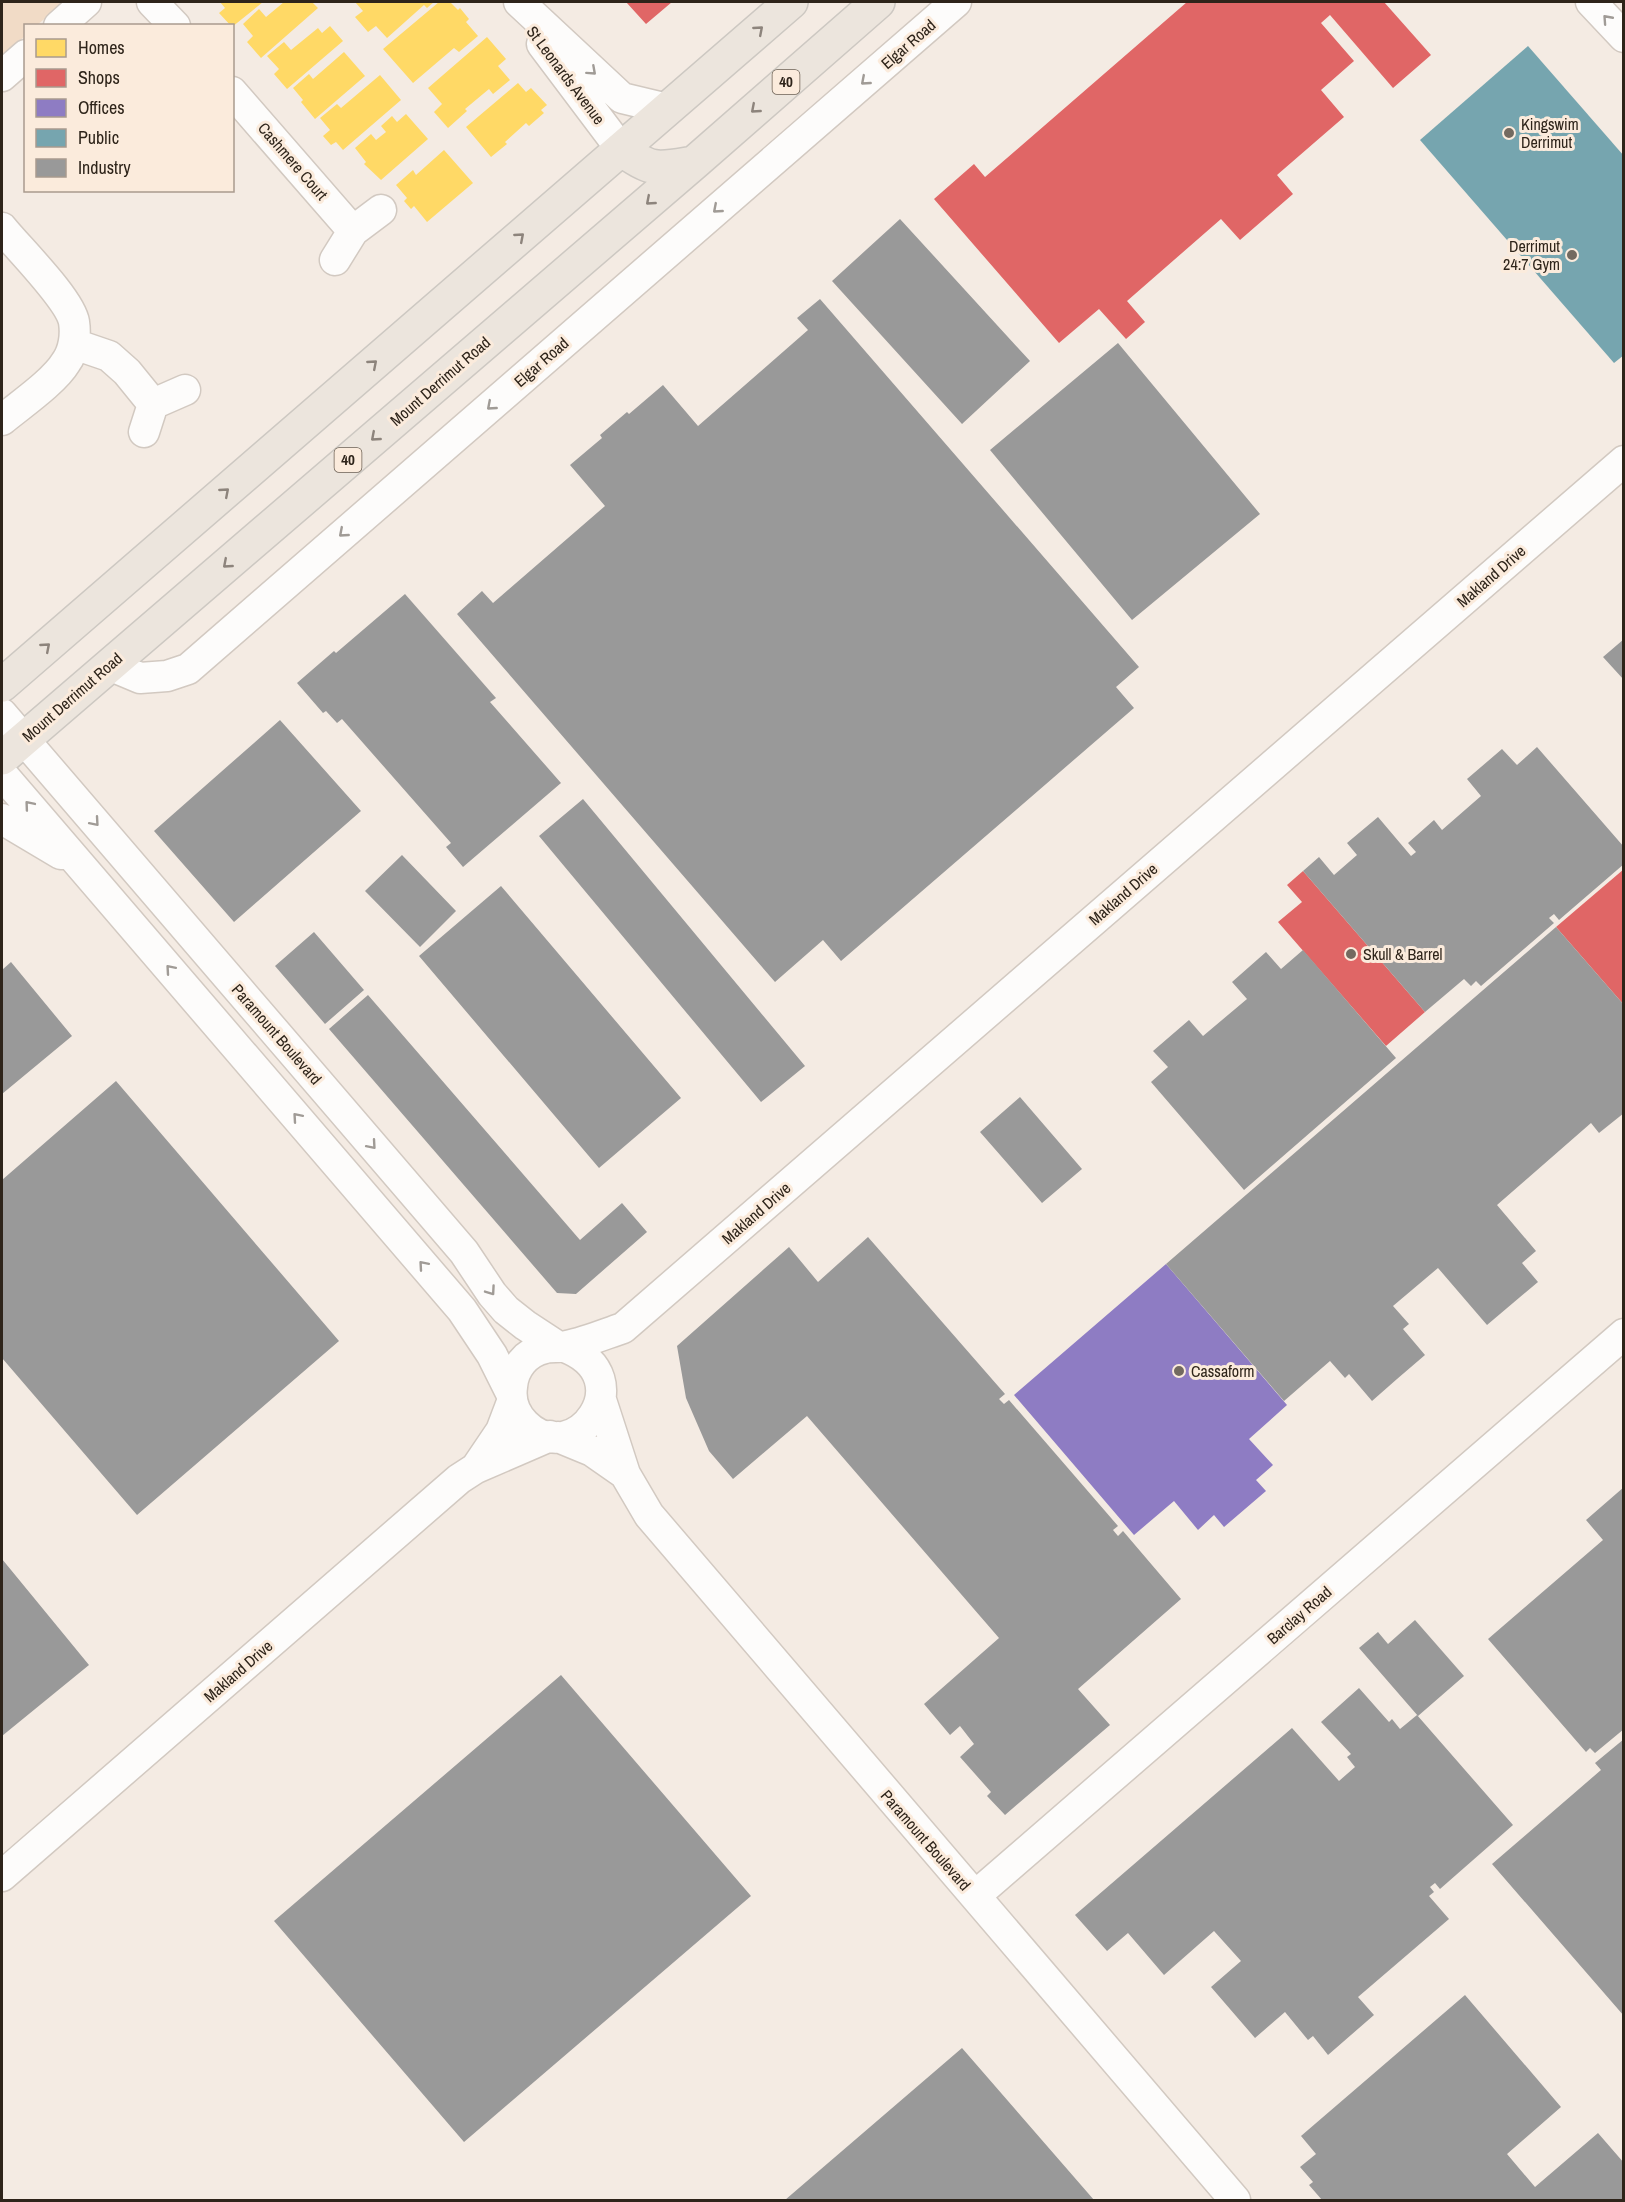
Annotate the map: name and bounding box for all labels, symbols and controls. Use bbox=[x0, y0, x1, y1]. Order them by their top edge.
street label: Elgar Road bbox=[876, 14, 940, 74]
one-way arrow bbox=[1603, 16, 1614, 26]
street label: St Leonards Avenue bbox=[522, 21, 610, 129]
legend bbox=[24, 24, 234, 192]
one-way arrow bbox=[752, 26, 763, 37]
text: Homes bbox=[78, 35, 125, 60]
one-way arrow bbox=[585, 64, 596, 75]
text: Shops bbox=[78, 65, 120, 90]
road number: 40 bbox=[772, 70, 800, 94]
one-way arrow bbox=[861, 74, 871, 85]
text: Offices bbox=[78, 95, 125, 120]
one-way arrow bbox=[751, 102, 762, 113]
place label: Kingswim Derrimut bbox=[1521, 113, 1579, 153]
street label: Cashmere Court bbox=[253, 117, 333, 205]
text: Public bbox=[78, 125, 119, 150]
marker: Kingswim Derrimut bbox=[1502, 126, 1516, 140]
text: Industry bbox=[78, 155, 131, 180]
one-way arrow bbox=[646, 194, 657, 205]
one-way arrow bbox=[713, 202, 724, 213]
one-way arrow bbox=[513, 233, 524, 244]
place label: Derrimut 24:7 Gym bbox=[1503, 235, 1560, 275]
marker: Derrimut 24:7 Gym bbox=[1565, 248, 1579, 262]
street label: Mount Derrimut Road bbox=[385, 331, 495, 431]
street label: Elgar Road bbox=[509, 332, 573, 392]
one-way arrow bbox=[366, 360, 377, 371]
one-way arrow bbox=[487, 398, 498, 409]
one-way arrow bbox=[371, 430, 381, 441]
road number: 40 bbox=[334, 448, 362, 472]
one-way arrow bbox=[218, 488, 229, 499]
one-way arrow bbox=[339, 526, 350, 537]
street label: Makland Drive bbox=[1452, 540, 1530, 612]
one-way arrow bbox=[223, 557, 234, 568]
one-way arrow bbox=[39, 643, 50, 654]
street label: Mount Derrimut Road bbox=[17, 647, 127, 747]
one-way arrow bbox=[26, 801, 37, 812]
one-way arrow bbox=[88, 815, 99, 826]
street label: Makland Drive bbox=[1084, 858, 1162, 930]
place label: Skull & Barrel bbox=[1363, 943, 1443, 965]
marker: Skull & Barrel bbox=[1344, 947, 1358, 961]
one-way arrow bbox=[166, 965, 177, 976]
street label: Paramount Boulevard bbox=[227, 979, 327, 1089]
one-way arrow bbox=[293, 1113, 304, 1124]
one-way arrow bbox=[365, 1138, 376, 1149]
street label: Makland Drive bbox=[717, 1177, 795, 1249]
one-way arrow bbox=[420, 1261, 431, 1272]
one-way arrow bbox=[484, 1284, 495, 1295]
place label: Cassaform bbox=[1191, 1360, 1254, 1382]
marker: Cassaform bbox=[1172, 1364, 1186, 1378]
street label: Barclay Road bbox=[1262, 1581, 1336, 1649]
street label: Makland Drive bbox=[199, 1635, 277, 1707]
street label: Paramount Boulevard bbox=[876, 1785, 976, 1895]

